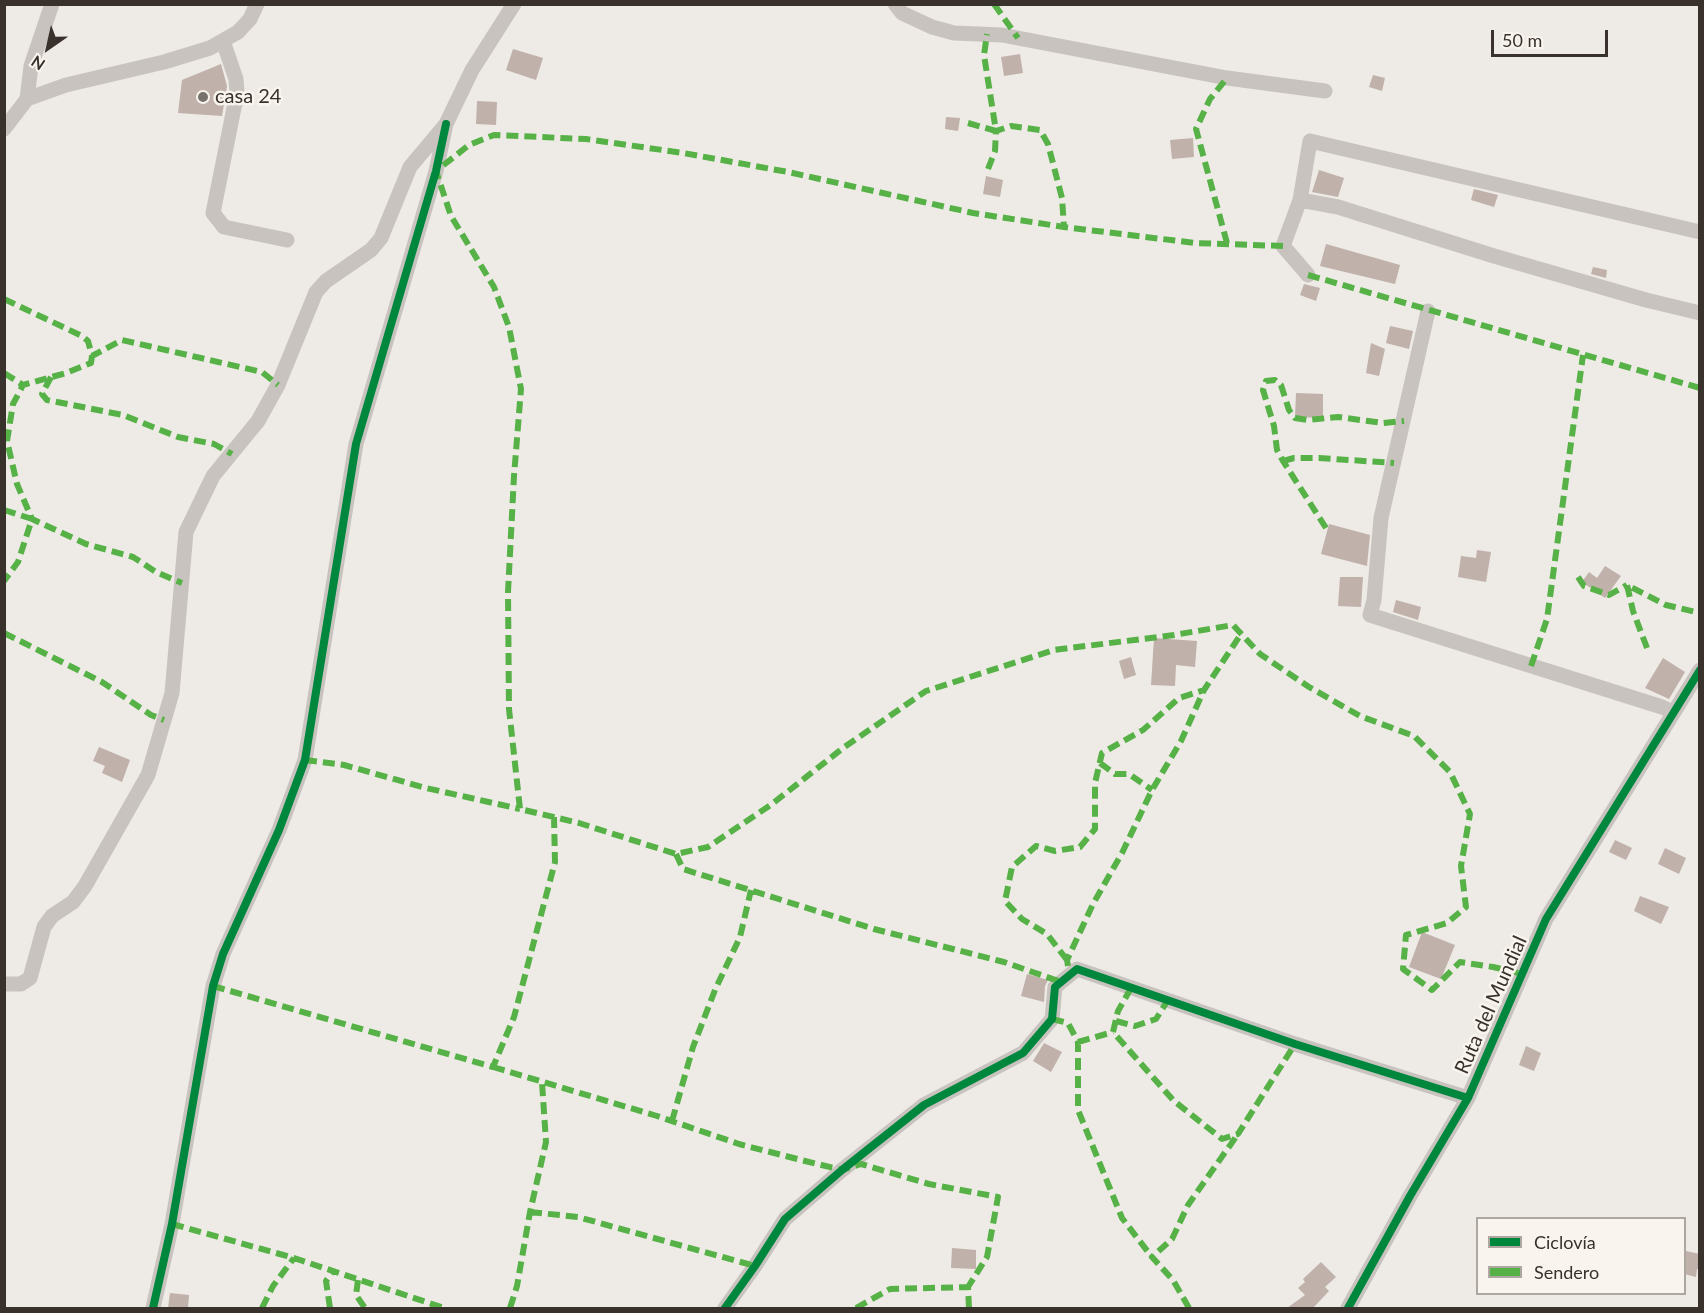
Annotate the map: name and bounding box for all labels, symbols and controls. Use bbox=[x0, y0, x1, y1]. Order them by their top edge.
north arrow bbox=[18, 18, 78, 78]
scale bar bbox=[1494, 18, 1611, 56]
text: 50 m bbox=[1502, 29, 1542, 51]
text: N bbox=[27, 52, 48, 75]
place label: casa 24 bbox=[215, 85, 281, 109]
marker: casa 24 bbox=[196, 90, 210, 104]
street label: Ruta del Mundial bbox=[1450, 932, 1532, 1078]
legend bbox=[1476, 1217, 1686, 1295]
text: Ciclovía bbox=[1534, 1231, 1596, 1253]
text: Sendero bbox=[1534, 1261, 1599, 1283]

